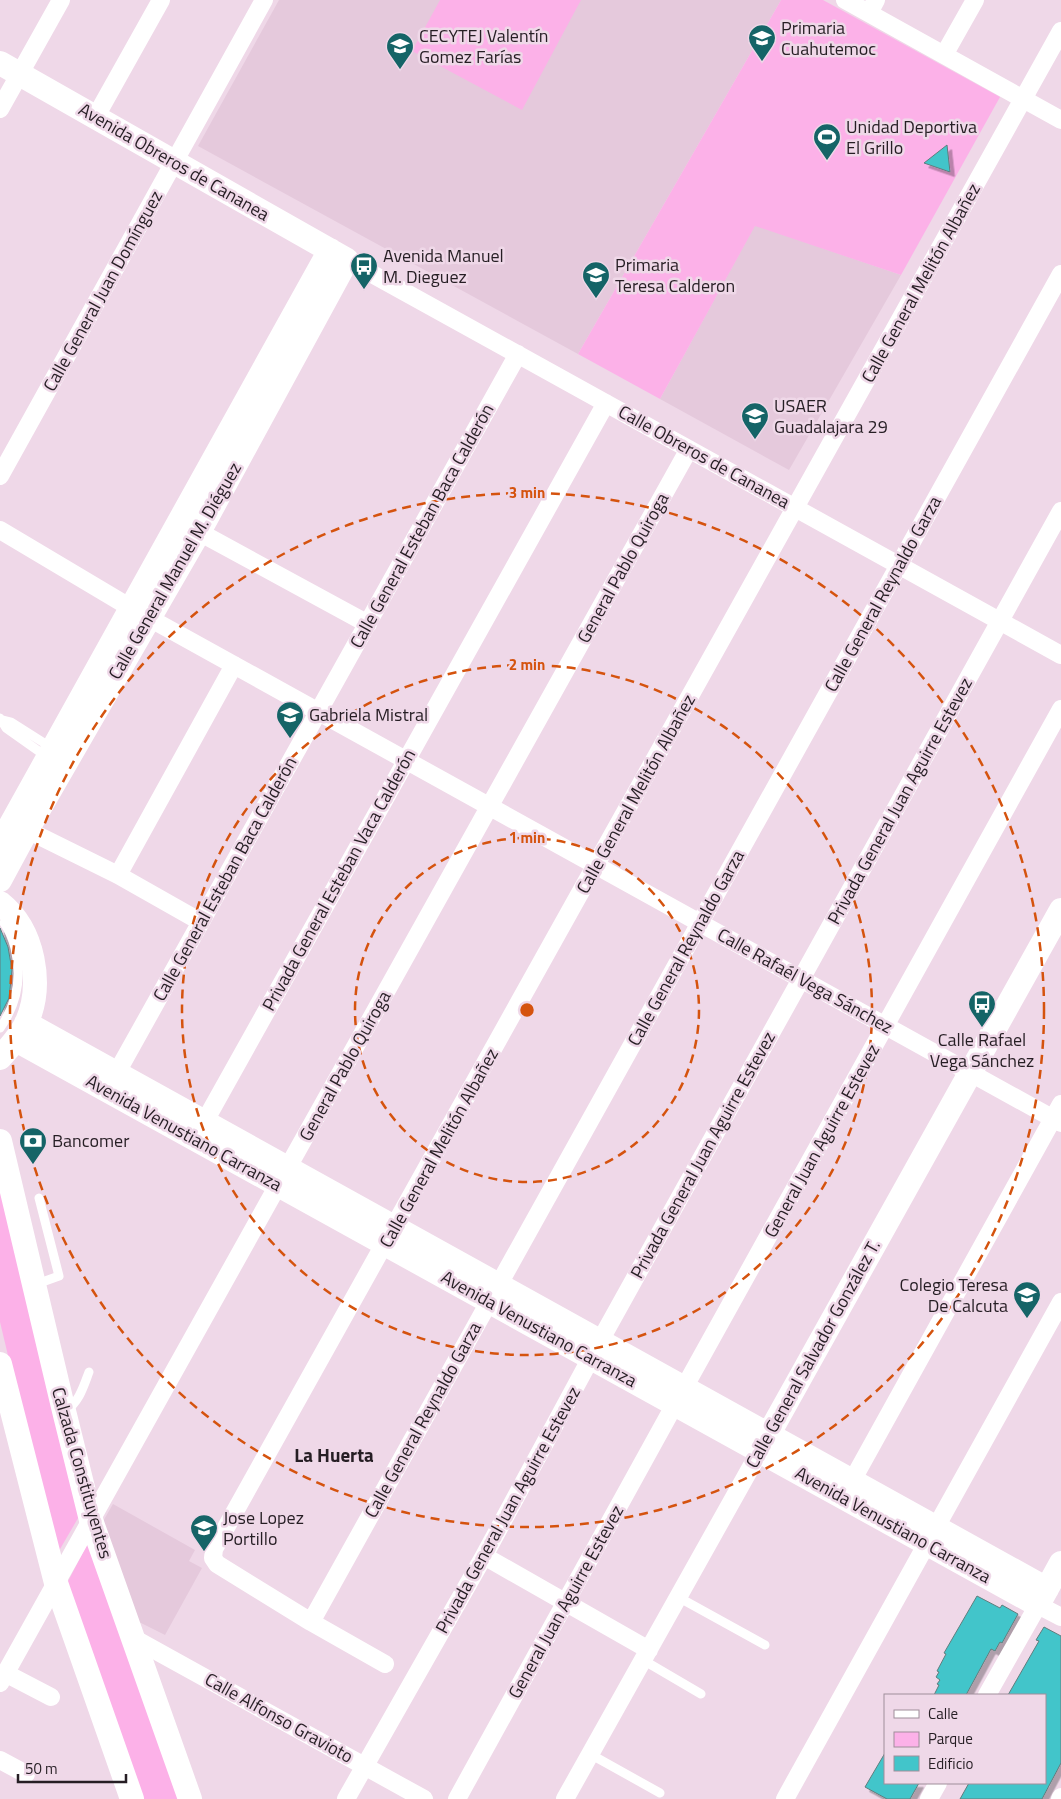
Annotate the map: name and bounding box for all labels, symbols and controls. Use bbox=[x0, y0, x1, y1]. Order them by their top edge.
place label: Primaria Cuahutemoc bbox=[781, 14, 876, 62]
place label: CECYTEJ Valentín Gomez Farías bbox=[419, 22, 548, 70]
school or university icon: Primaria Cuahutemoc bbox=[747, 23, 777, 62]
school or university icon: CECYTEJ Valentín Gomez Farías bbox=[385, 31, 415, 70]
street label: Avenida Obreros de Cananea bbox=[74, 96, 275, 227]
place label: Unidad Deportiva El Grillo bbox=[846, 113, 977, 161]
sports icon: Unidad Deportiva El Grillo bbox=[812, 122, 842, 161]
street label: Calle General Melitón Albañez bbox=[854, 178, 987, 387]
street label: Calle General Juan Domínguez bbox=[36, 185, 169, 396]
place label: Avenida Manuel M. Dieguez bbox=[383, 242, 504, 290]
bus stop icon: Avenida Manuel M. Dieguez bbox=[349, 251, 379, 290]
place label: Primaria Teresa Calderon bbox=[615, 251, 735, 299]
school or university icon: Primaria Teresa Calderon bbox=[581, 260, 611, 299]
place label: USAER Guadalajara 29 bbox=[774, 392, 888, 440]
street label: Calle General Esteban Baca Calderón bbox=[343, 398, 500, 653]
street label: Calle Obreros de Cananea bbox=[614, 398, 795, 515]
school or university icon: USAER Guadalajara 29 bbox=[740, 401, 770, 440]
street label: Calle General Manuel M. Diéguez bbox=[101, 457, 248, 684]
text: 3 min bbox=[509, 481, 545, 504]
street label: General Pablo Quiroga bbox=[570, 488, 675, 648]
street label: Calle General Reynaldo Garza bbox=[817, 491, 948, 697]
text: 2 min bbox=[509, 653, 545, 676]
street label: Privada General Juan Aguirre Estevez bbox=[820, 672, 979, 929]
street label: Calle General Melitón Albañez bbox=[569, 689, 702, 898]
school or university icon: Gabriela Mistral bbox=[275, 700, 305, 739]
place label: Gabriela Mistral bbox=[309, 701, 428, 728]
street label: Privada General Esteban Vaca Calderón bbox=[255, 744, 422, 1016]
street label: Calle General Esteban Baca Calderón bbox=[146, 751, 303, 1006]
text: 1 min bbox=[509, 826, 545, 849]
street label: Calle General Reynaldo Garza bbox=[620, 845, 751, 1051]
street label: Calle Rafaél Vega Sánchez bbox=[713, 921, 898, 1040]
street label: General Pablo Quiroga bbox=[292, 986, 397, 1146]
bus stop icon: Calle Rafael Vega Sánchez bbox=[967, 989, 997, 1028]
centre of rings bbox=[518, 1001, 536, 1019]
street label: Privada General Juan Aguirre Estevez bbox=[623, 1026, 782, 1283]
place label: Calle Rafael Vega Sánchez bbox=[930, 1026, 1034, 1074]
street label: General Juan Aguirre Estevez bbox=[757, 1039, 886, 1243]
street label: Calle General Melitón Albañez bbox=[372, 1043, 505, 1252]
street label: Avenida Venustiano Carranza bbox=[81, 1067, 287, 1198]
bank icon: Bancomer bbox=[18, 1126, 48, 1165]
place label: Bancomer bbox=[52, 1127, 129, 1154]
street label: Calle General Salvador González T. bbox=[738, 1235, 887, 1473]
street label: Avenida Venustiano Carranza bbox=[436, 1263, 642, 1394]
place label: Colegio Teresa De Calcuta bbox=[900, 1271, 1008, 1319]
school or university icon: Colegio Teresa De Calcuta bbox=[1012, 1280, 1042, 1319]
street label: Calle General Reynaldo Garza bbox=[357, 1317, 488, 1523]
street label: Privada General Juan Aguirre Estevez bbox=[431, 1383, 585, 1637]
street label: Calzada Constituyentes bbox=[45, 1384, 120, 1562]
district label: La Huerta bbox=[294, 1440, 374, 1469]
street label: Avenida Venustiano Carranza bbox=[790, 1459, 996, 1590]
street label: General Juan Aguirre Estevez bbox=[504, 1502, 628, 1702]
place label: Jose Lopez Portillo bbox=[223, 1504, 304, 1552]
school or university icon: Jose Lopez Portillo bbox=[189, 1513, 219, 1552]
street label: Calle Alfonso Gravioto bbox=[200, 1666, 358, 1770]
legend bbox=[884, 1694, 1046, 1784]
text: Calle bbox=[928, 1702, 958, 1725]
text: Parque bbox=[928, 1727, 973, 1750]
scale bar bbox=[18, 1752, 125, 1784]
text: Edificio bbox=[928, 1752, 973, 1775]
text: 50 m bbox=[25, 1757, 58, 1780]

